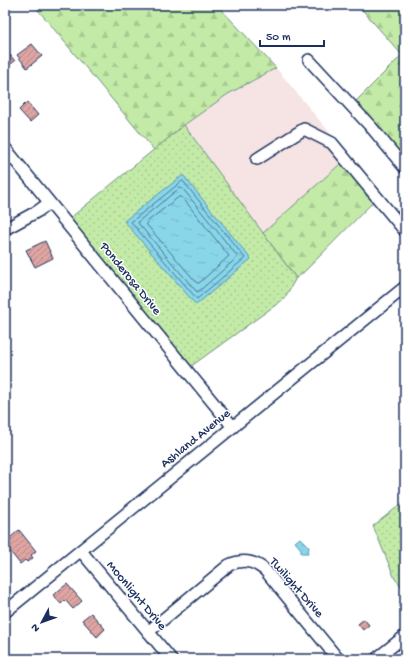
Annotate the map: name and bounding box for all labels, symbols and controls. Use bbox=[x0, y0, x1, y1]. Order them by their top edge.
scale bar bbox=[260, 22, 324, 48]
text: 50 m bbox=[266, 31, 291, 45]
street label: Ponderosa Drive bbox=[95, 239, 164, 319]
street label: Ashland Avenue bbox=[158, 406, 234, 472]
street label: Twilight Drive bbox=[265, 554, 326, 621]
street label: Moonlight Drive bbox=[103, 558, 169, 634]
north arrow bbox=[22, 602, 62, 642]
text: N bbox=[29, 621, 43, 634]

